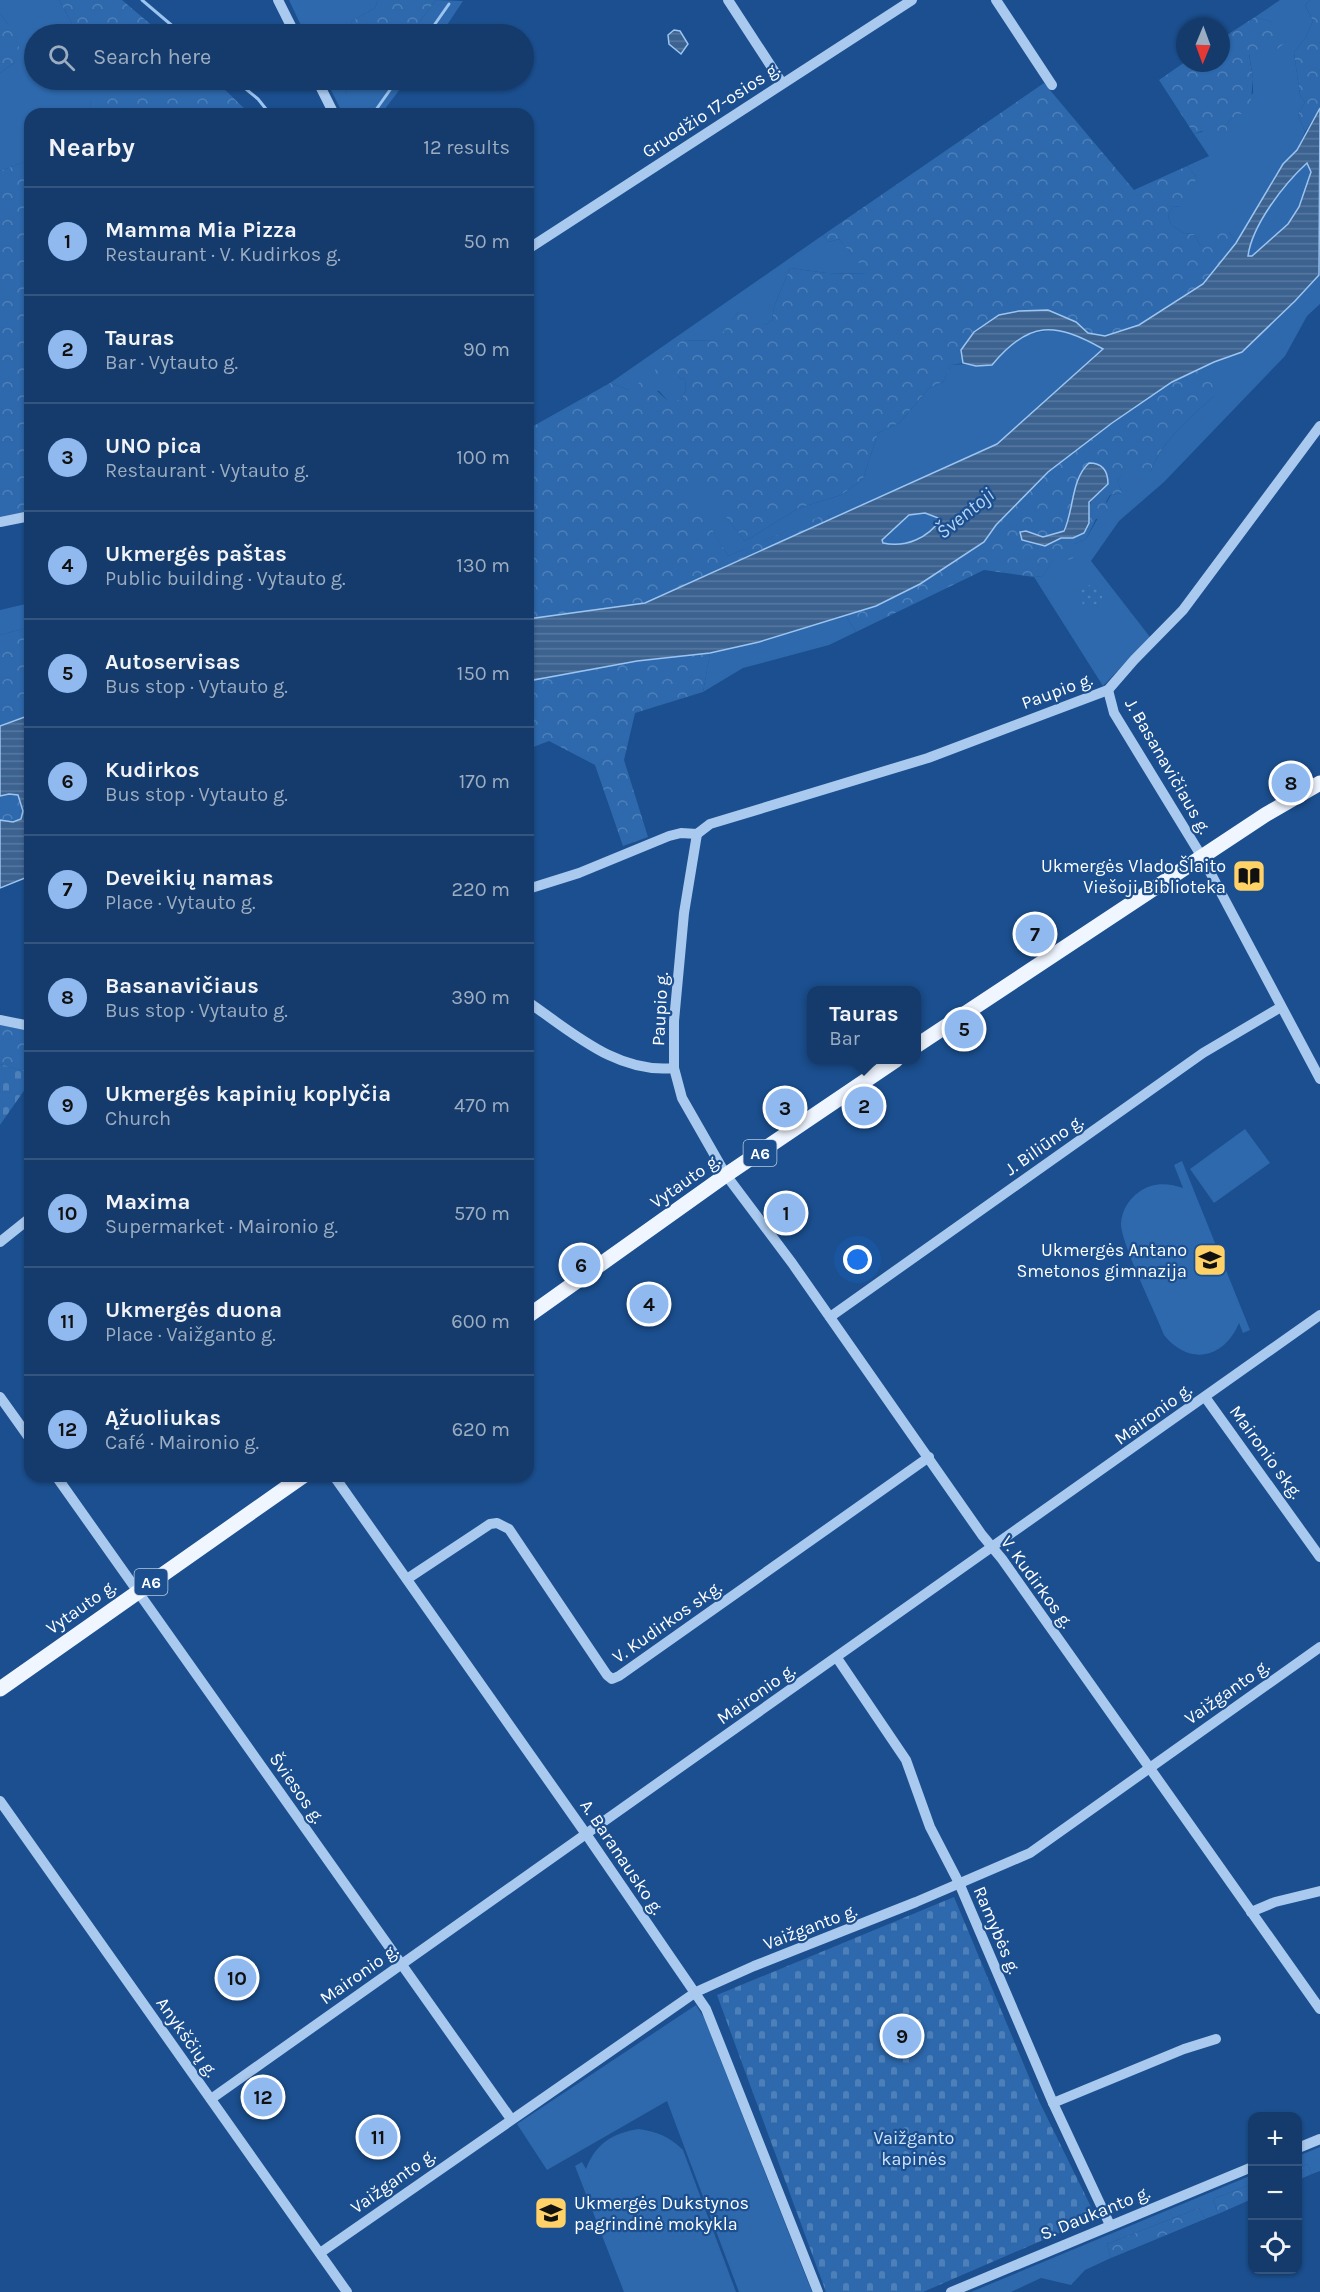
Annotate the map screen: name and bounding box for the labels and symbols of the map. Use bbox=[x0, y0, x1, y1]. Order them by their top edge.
north arrow bbox=[1176, 18, 1230, 72]
street label: Gruodžio 17-osios g. bbox=[638, 57, 784, 163]
water label: Šventoji bbox=[931, 482, 999, 544]
street label: Paupio g. bbox=[1018, 668, 1096, 714]
street label: J. Basanavičiaus g. bbox=[1120, 694, 1216, 838]
pin: 8 bbox=[1272, 760, 1310, 806]
place label: Ukmergės Vlado Šlaito Viešoji Biblioteka bbox=[1041, 855, 1226, 898]
library icon: Ukmergės Vlado Šlaito Viešoji Biblioteka bbox=[1231, 858, 1267, 894]
pin: 7 bbox=[1016, 912, 1054, 956]
street label: Paupio g. bbox=[647, 971, 673, 1047]
pin: 5 bbox=[944, 1006, 984, 1052]
pin: 2 bbox=[844, 1084, 884, 1128]
pin: 3 bbox=[766, 1086, 804, 1130]
street label: J. Biliūno g. bbox=[1000, 1110, 1088, 1180]
road number: A6 bbox=[744, 1140, 777, 1166]
street label: Vytauto g. bbox=[646, 1149, 724, 1213]
pin: 1 bbox=[766, 1190, 806, 1236]
place label: Ukmergės Antano Smetonos gimnazija bbox=[1016, 1239, 1187, 1282]
pin: 6 bbox=[562, 1242, 600, 1288]
school or university icon: Ukmergės Antano Smetonos gimnazija bbox=[1192, 1242, 1228, 1278]
your location bbox=[843, 1245, 872, 1274]
pin: 4 bbox=[630, 1282, 668, 1326]
street label: Maironio g. bbox=[1110, 1378, 1196, 1450]
street label: Maironio skg. bbox=[1225, 1401, 1307, 1503]
street label: V. Kudirkos g. bbox=[996, 1531, 1078, 1633]
road number: A6 bbox=[134, 1569, 168, 1595]
street label: Vytauto g. bbox=[42, 1575, 120, 1639]
street label: V. Kudirkos skg. bbox=[608, 1576, 726, 1668]
street label: Vaižganto g. bbox=[1180, 1655, 1274, 1729]
street label: Maironio g. bbox=[713, 1659, 799, 1729]
street label: Šviesos g. bbox=[265, 1749, 329, 1827]
street label: A. Baranausko g. bbox=[575, 1795, 669, 1919]
street label: Ramybės g. bbox=[969, 1883, 1025, 1977]
street label: Vaižganto g. bbox=[760, 1899, 860, 1955]
street label: Maironio g. bbox=[316, 1939, 402, 2009]
pin: 10 bbox=[218, 1956, 256, 2000]
street label: Anykščių g. bbox=[151, 1993, 223, 2081]
pin: 9 bbox=[882, 2014, 922, 2058]
pin: 12 bbox=[244, 2074, 282, 2120]
pin: 11 bbox=[358, 2114, 398, 2160]
park label: Vaižganto kapinės bbox=[874, 2127, 954, 2170]
street label: Vaižganto g. bbox=[346, 2144, 440, 2218]
street label: S. Daukanto g. bbox=[1037, 2181, 1153, 2245]
place label: Ukmergės Dukstynos pagrindinė mokykla bbox=[574, 2192, 749, 2235]
school or university icon: Ukmergės Dukstynos pagrindinė mokykla bbox=[533, 2195, 569, 2231]

